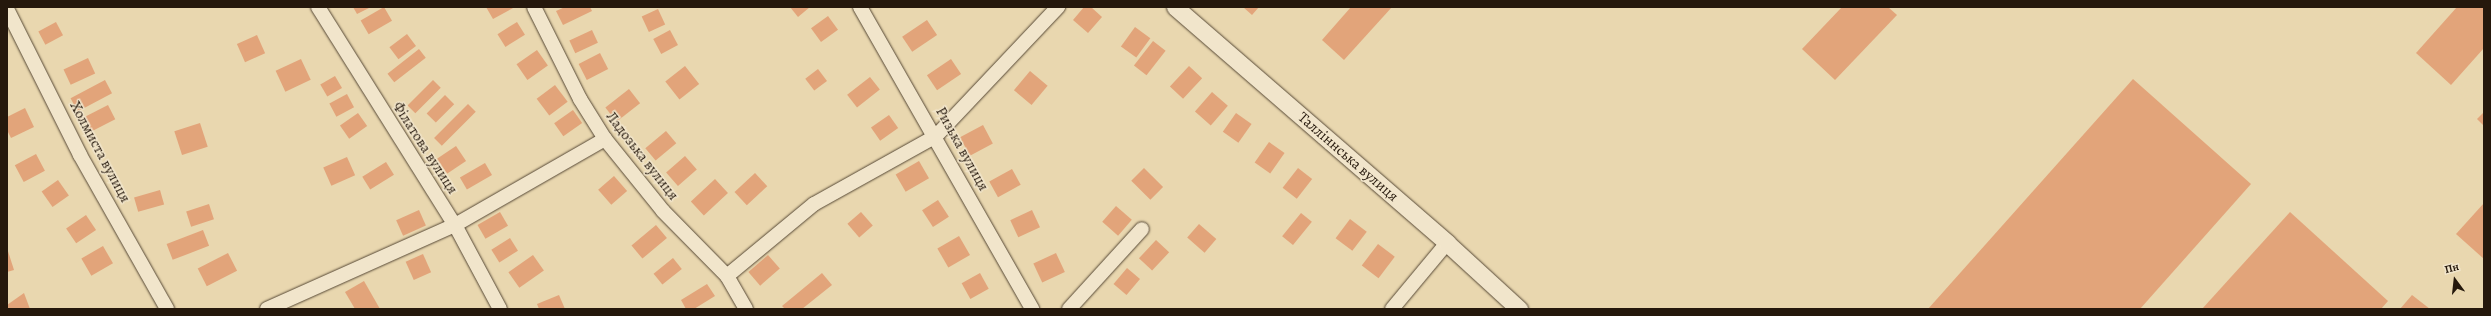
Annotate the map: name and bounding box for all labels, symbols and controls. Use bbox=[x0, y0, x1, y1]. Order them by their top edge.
street label: Холмиста вулиця bbox=[66, 98, 134, 206]
street label: Філатова вулиця bbox=[389, 99, 461, 197]
street label: Ризька вулиця bbox=[932, 104, 992, 194]
street label: Ладозька вулиця bbox=[602, 108, 682, 204]
street label: Талліннська вулиця bbox=[1294, 109, 1402, 205]
text: Пн bbox=[2443, 259, 2461, 277]
north arrow bbox=[2435, 260, 2475, 300]

